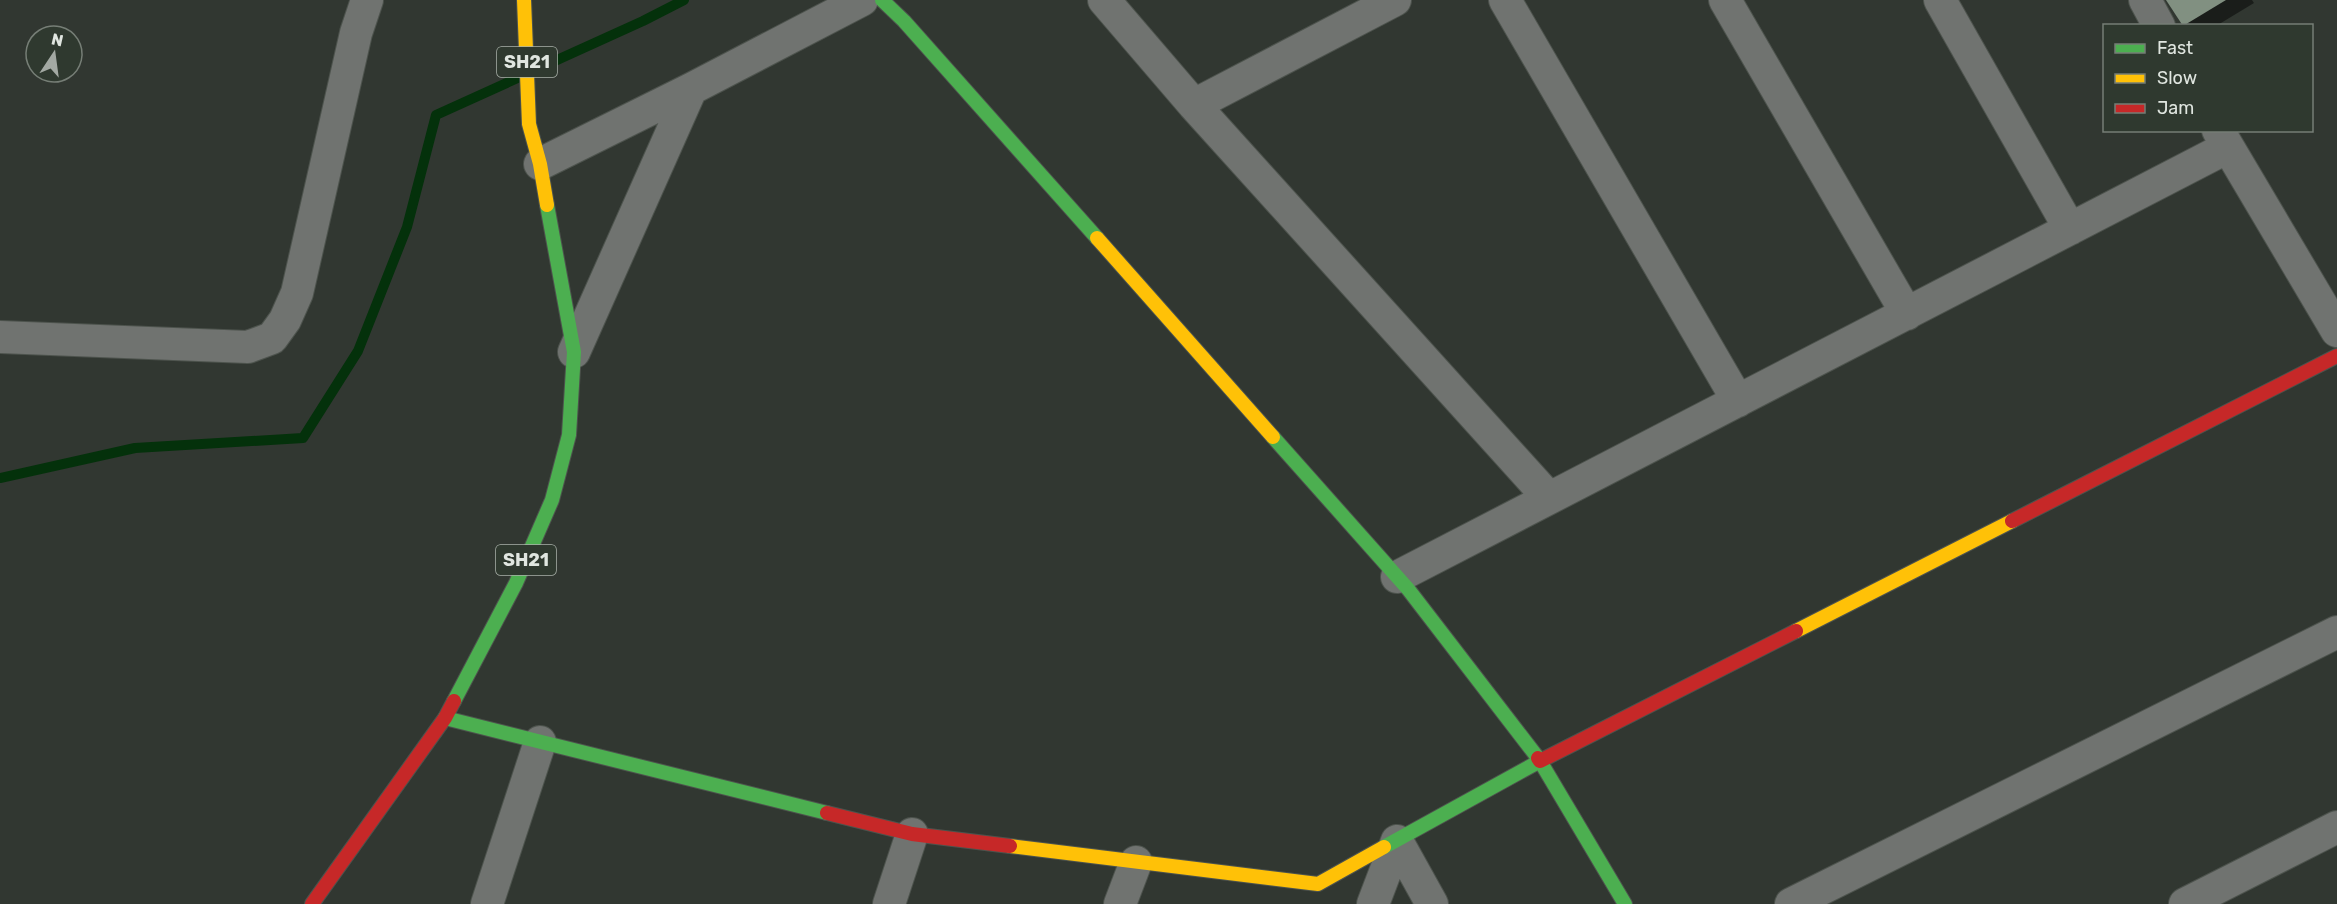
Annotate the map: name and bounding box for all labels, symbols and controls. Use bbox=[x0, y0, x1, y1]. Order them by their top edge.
north arrow bbox=[24, 24, 84, 84]
legend bbox=[2103, 24, 2313, 132]
text: N bbox=[50, 29, 65, 50]
text: Fast bbox=[2157, 37, 2193, 59]
road number: SH21 bbox=[497, 47, 557, 77]
text: Slow bbox=[2157, 67, 2197, 89]
text: Jam bbox=[2157, 97, 2194, 119]
road number: SH21 bbox=[496, 545, 556, 575]

